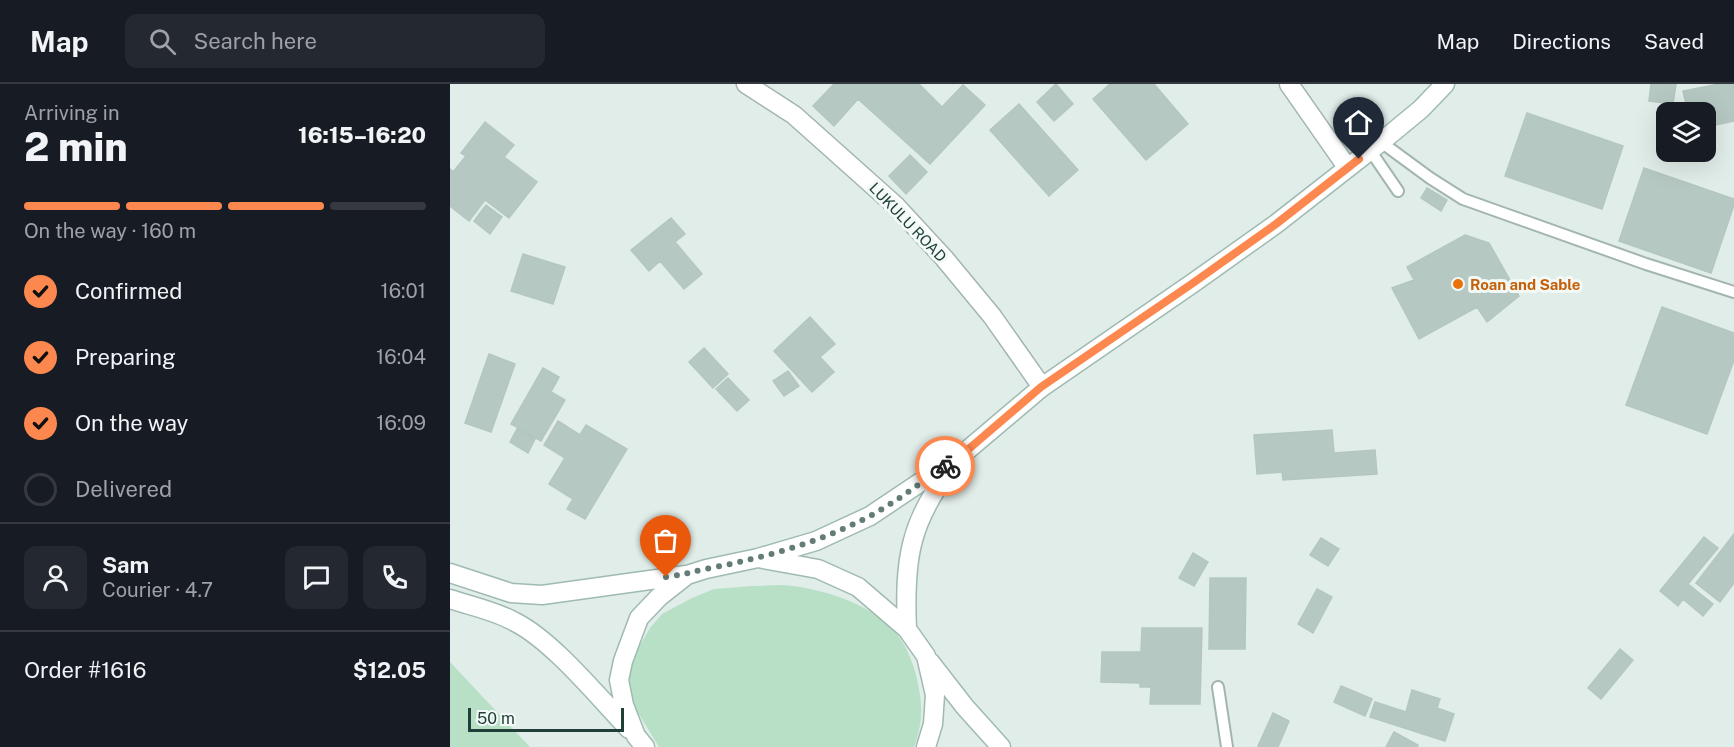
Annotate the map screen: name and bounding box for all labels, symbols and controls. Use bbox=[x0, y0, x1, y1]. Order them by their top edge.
search box bbox=[125, 14, 545, 68]
text: Map bbox=[30, 25, 89, 58]
icon: search bbox=[146, 25, 179, 58]
text: Search here bbox=[194, 28, 317, 54]
text: Map bbox=[1437, 29, 1479, 54]
text: Directions bbox=[1512, 29, 1611, 54]
text: Saved bbox=[1644, 29, 1704, 54]
pin bbox=[1333, 97, 1384, 159]
text: Arriving in bbox=[24, 101, 119, 125]
map controls bbox=[1656, 102, 1716, 162]
button: layers bbox=[1656, 102, 1716, 162]
icon: home bbox=[1342, 106, 1375, 139]
text: 16:15–16:20 bbox=[298, 122, 426, 148]
text: 2 min bbox=[24, 124, 128, 170]
street label: LUKULU ROAD bbox=[866, 179, 950, 265]
text: On the way · 160 m bbox=[24, 219, 196, 243]
icon: check bbox=[24, 275, 57, 308]
place label: Roan and Sable bbox=[1470, 276, 1580, 293]
marker: Roan and Sable bbox=[1451, 277, 1465, 291]
text: Confirmed bbox=[75, 278, 182, 304]
text: 16:01 bbox=[381, 279, 426, 303]
icon: check bbox=[24, 341, 57, 374]
text: Preparing bbox=[75, 344, 176, 370]
text: 16:04 bbox=[376, 345, 426, 369]
icon: check bbox=[24, 407, 57, 440]
text: On the way bbox=[75, 410, 188, 436]
text: 16:09 bbox=[376, 411, 426, 435]
courier bbox=[915, 436, 975, 496]
icon: bike bbox=[929, 450, 962, 483]
text: Delivered bbox=[75, 476, 172, 502]
pin bbox=[640, 515, 691, 577]
icon: bag bbox=[649, 524, 682, 557]
button: person bbox=[24, 546, 87, 609]
button: chat bbox=[285, 546, 348, 609]
button: phone bbox=[363, 546, 426, 609]
text: Sam bbox=[102, 552, 149, 578]
text: Courier · 4.7 bbox=[102, 578, 213, 602]
text: Order #1616 bbox=[24, 657, 147, 683]
text: $12.05 bbox=[353, 657, 426, 683]
scale bar bbox=[468, 705, 624, 732]
text: 50 m bbox=[477, 709, 515, 728]

